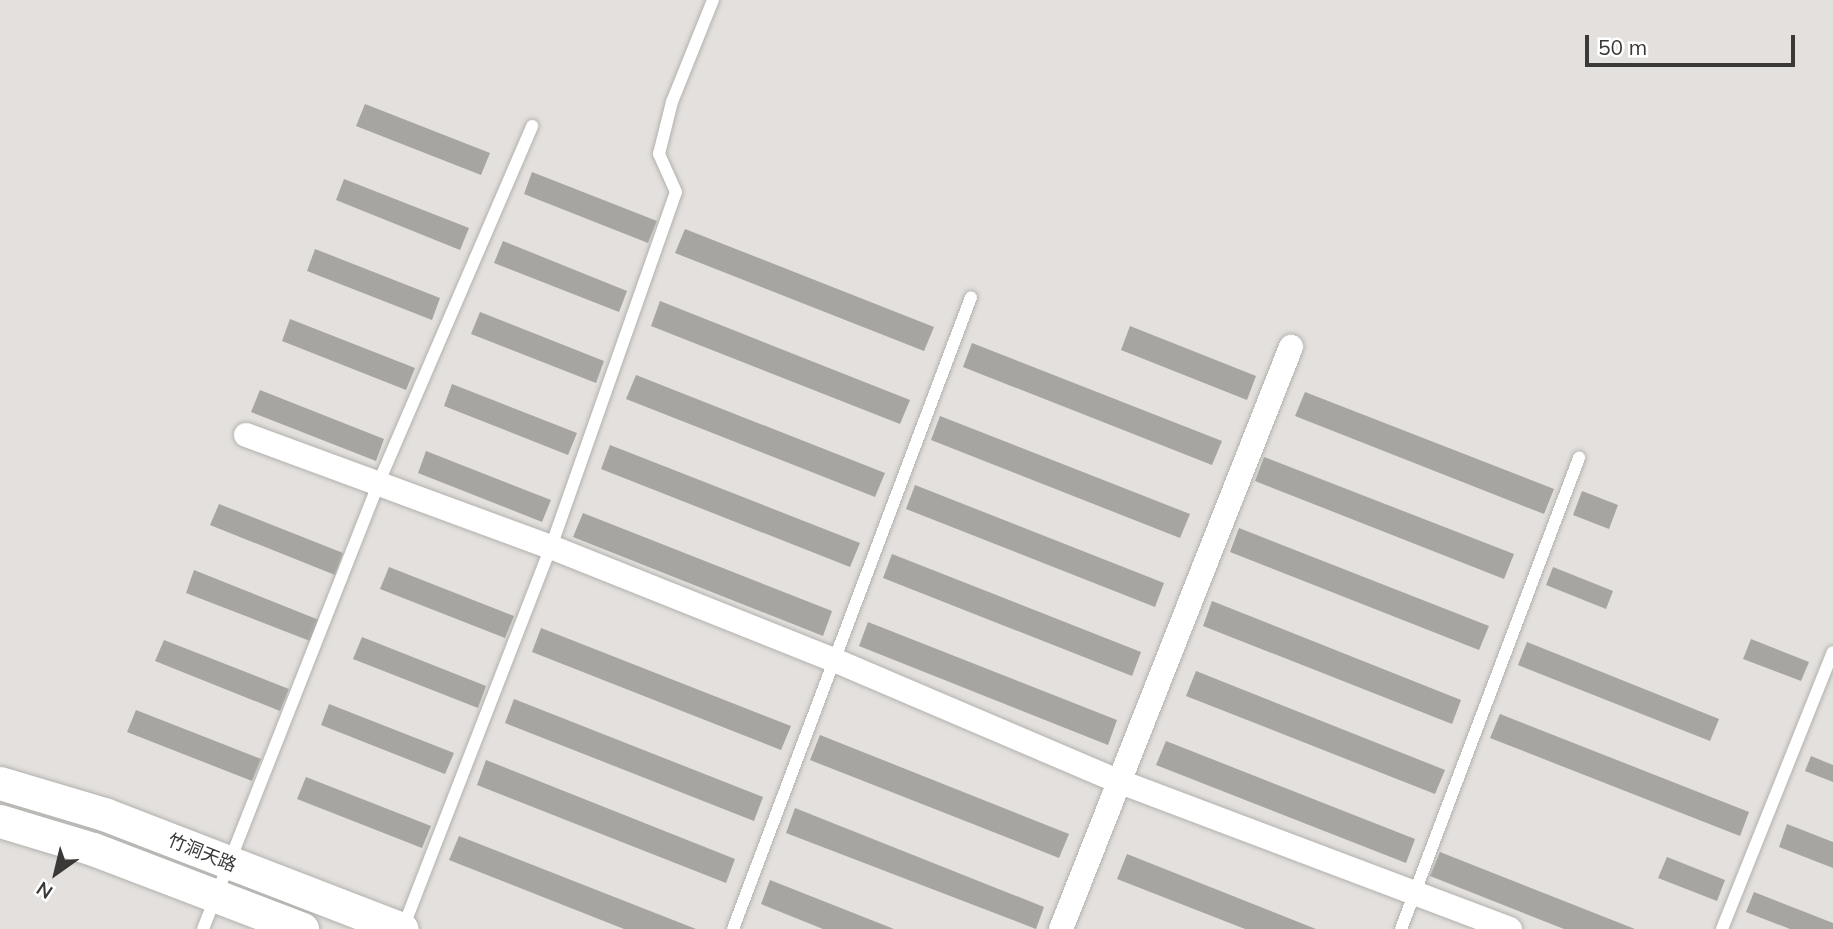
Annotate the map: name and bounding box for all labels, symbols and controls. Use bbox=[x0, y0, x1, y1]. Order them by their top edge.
scale bar bbox=[1588, 21, 1798, 65]
text: 50 m bbox=[1598, 34, 1647, 60]
street label: 竹洞天路 bbox=[165, 830, 239, 876]
north arrow bbox=[21, 838, 91, 908]
text: N bbox=[32, 876, 57, 904]

